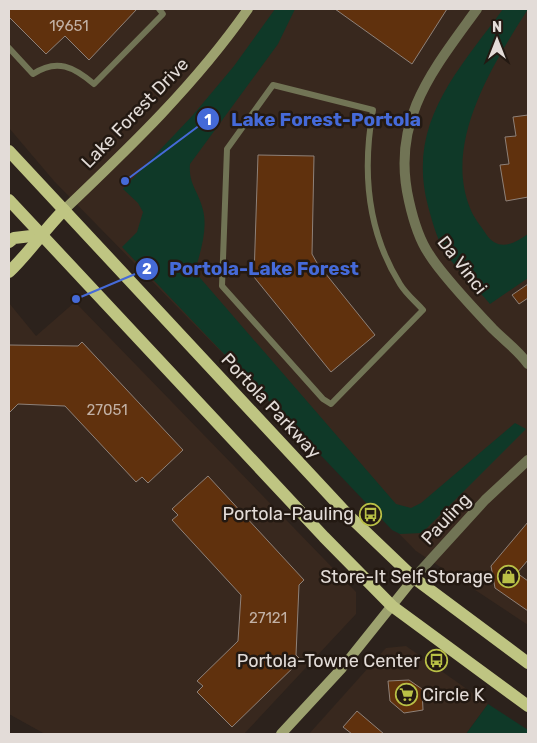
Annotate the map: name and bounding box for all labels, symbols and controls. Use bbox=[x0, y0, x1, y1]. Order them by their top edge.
north arrow bbox=[472, 15, 522, 65]
house number: 19651 bbox=[49, 17, 89, 35]
text: N bbox=[492, 19, 502, 36]
street label: Lake Forest Drive bbox=[77, 53, 193, 173]
callout: Lake Forest-Portola bbox=[196, 102, 431, 136]
text: Lake Forest-Portola bbox=[231, 108, 421, 131]
text: 1 bbox=[204, 111, 212, 129]
street label: Da Vinci bbox=[433, 232, 491, 298]
callout: Portola-Lake Forest bbox=[134, 252, 369, 286]
text: Portola-Lake Forest bbox=[169, 257, 359, 280]
text: 2 bbox=[142, 260, 152, 278]
street label: Portola Parkway bbox=[217, 349, 325, 463]
house number: 27051 bbox=[86, 401, 128, 419]
street label: Pauling bbox=[417, 489, 475, 549]
bus stop icon: Portola-Pauling bbox=[358, 502, 382, 526]
place label: Portola-Pauling bbox=[223, 503, 354, 525]
shop icon: Store-It Self Storage bbox=[497, 565, 521, 589]
place label: Store-It Self Storage bbox=[320, 566, 493, 588]
house number: 27121 bbox=[249, 609, 287, 627]
bus stop icon: Portola-Towne Center bbox=[424, 649, 448, 673]
place label: Portola-Towne Center bbox=[237, 650, 420, 672]
supermarket icon: Circle K bbox=[394, 683, 418, 707]
place label: Circle K bbox=[422, 684, 485, 706]

